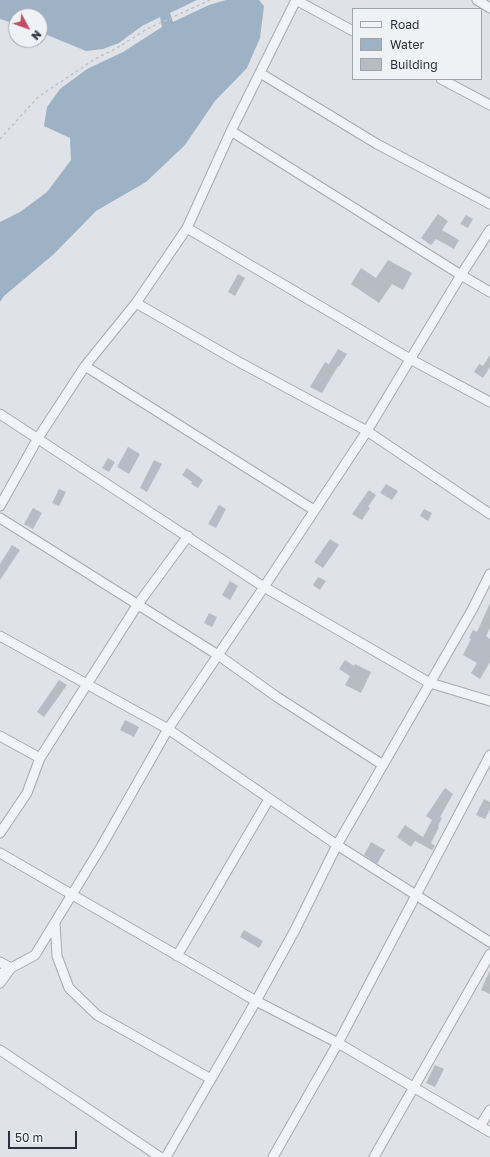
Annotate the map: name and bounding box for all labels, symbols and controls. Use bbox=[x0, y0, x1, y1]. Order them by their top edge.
north arrow bbox=[8, 8, 48, 48]
legend bbox=[352, 8, 482, 80]
text: Road bbox=[390, 17, 419, 32]
text: N bbox=[29, 28, 44, 43]
text: Water bbox=[390, 37, 424, 52]
text: Building bbox=[390, 57, 438, 72]
scale bar bbox=[10, 1123, 79, 1149]
text: 50 m bbox=[15, 1130, 43, 1145]

